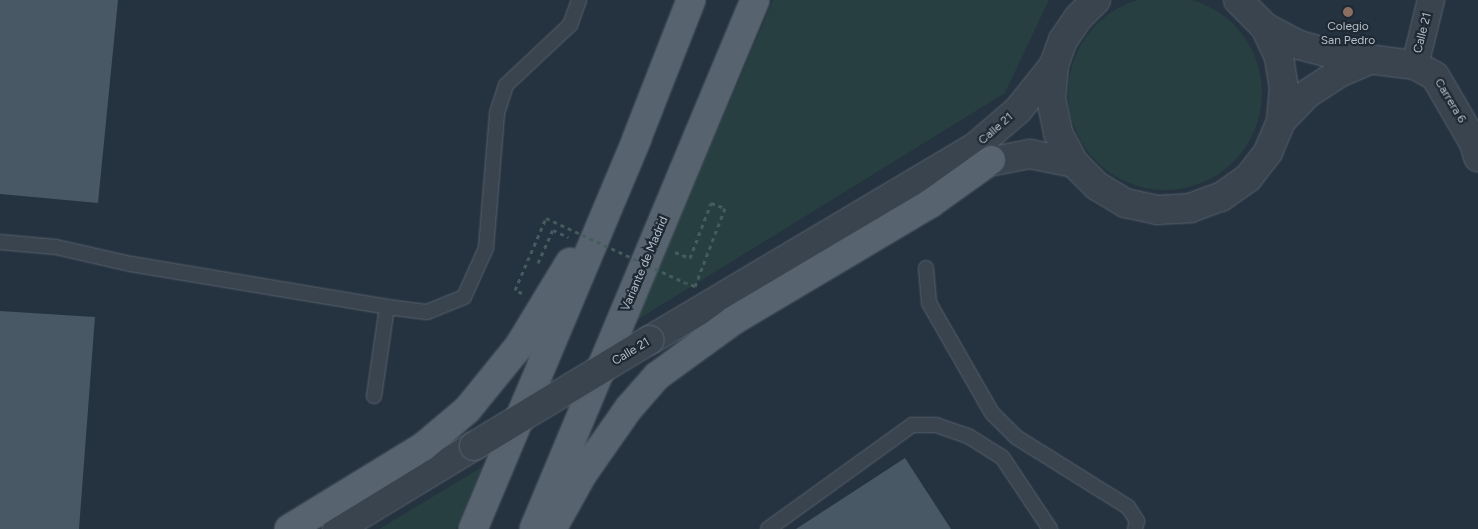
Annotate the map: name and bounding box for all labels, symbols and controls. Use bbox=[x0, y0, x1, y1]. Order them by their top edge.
marker: Colegio San Pedro bbox=[1342, 6, 1354, 18]
street label: Calle 21 bbox=[1411, 11, 1435, 55]
place label: Colegio San Pedro bbox=[1321, 20, 1375, 48]
street label: Carrera 6 bbox=[1431, 76, 1469, 126]
street label: Calle 21 bbox=[976, 110, 1016, 148]
street label: Variante de Madrid bbox=[619, 215, 671, 313]
street label: Calle 21 bbox=[610, 335, 652, 369]

